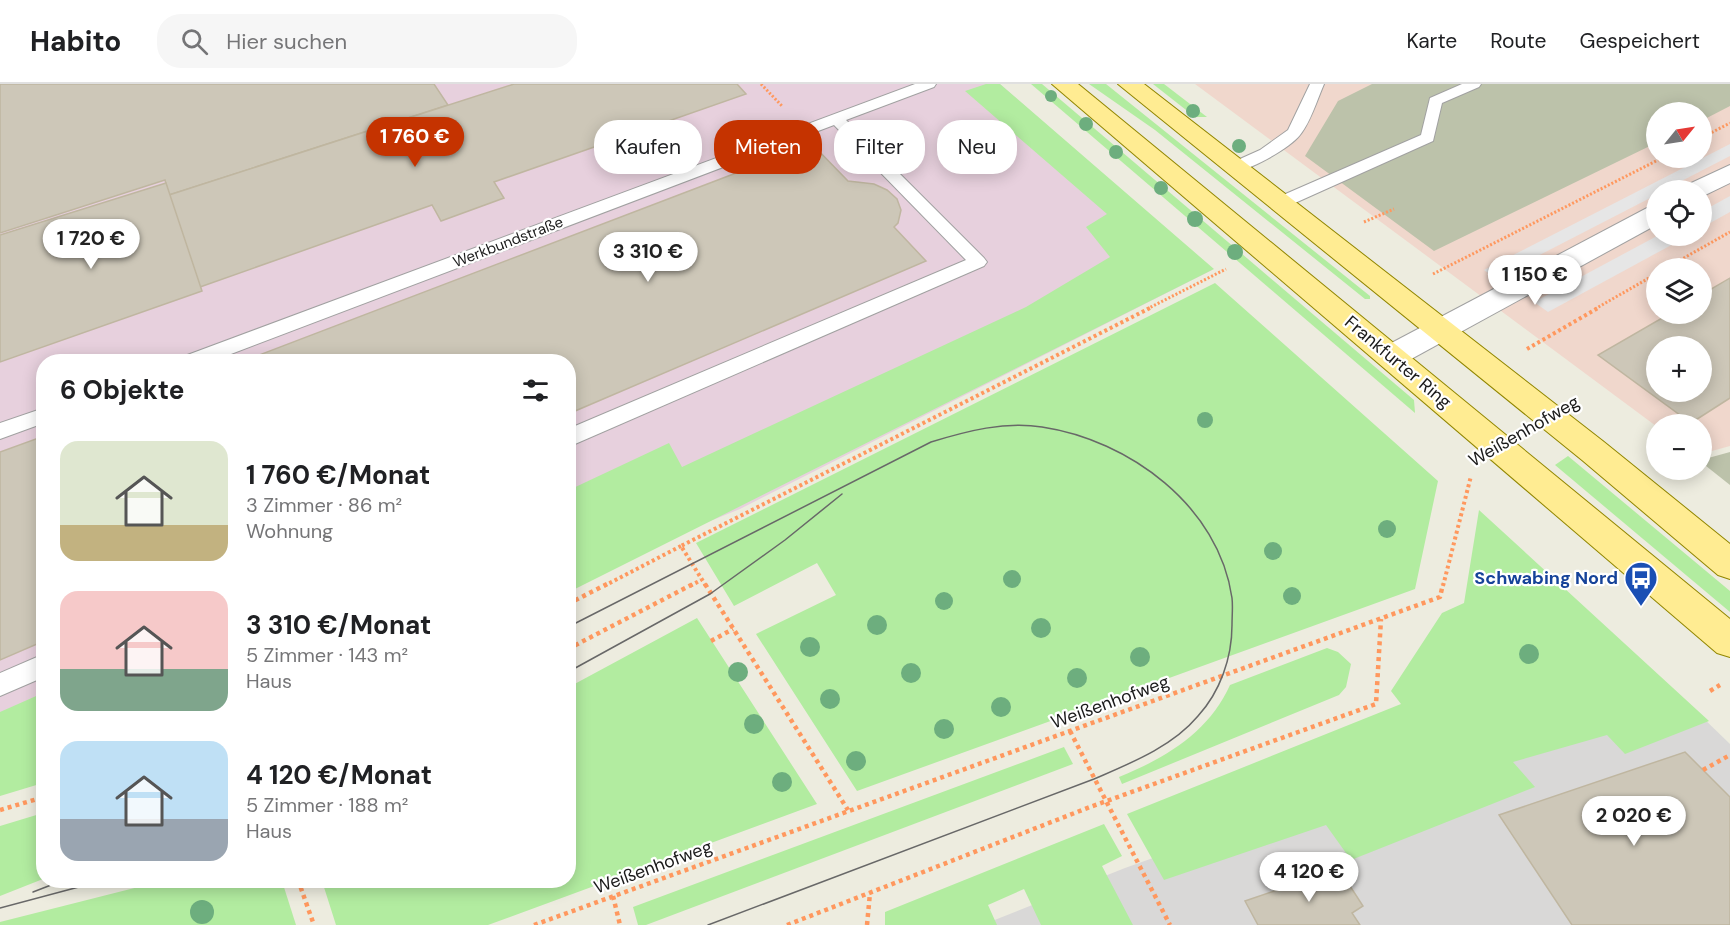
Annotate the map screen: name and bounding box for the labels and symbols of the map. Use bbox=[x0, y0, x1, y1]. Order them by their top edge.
north arrow bbox=[1646, 102, 1712, 168]
pin: 1 760 € bbox=[360, 117, 470, 168]
street label: Werkbundstraße bbox=[450, 212, 566, 272]
pin: 1 720 € bbox=[36, 219, 146, 270]
pin: 3 310 € bbox=[593, 232, 703, 283]
pin: 1 150 € bbox=[1480, 255, 1590, 306]
street label: Frankfurter Ring bbox=[1340, 310, 1456, 414]
street label: Weißenhofweg bbox=[1464, 390, 1584, 472]
bus stop icon: Schwabing Nord bbox=[1623, 560, 1659, 607]
place label: Schwabing Nord bbox=[1474, 566, 1618, 590]
street label: Weißenhofweg bbox=[1048, 670, 1172, 734]
pin: 2 020 € bbox=[1579, 796, 1689, 847]
street label: Weißenhofweg bbox=[591, 835, 715, 899]
pin: 4 120 € bbox=[1254, 852, 1364, 903]

